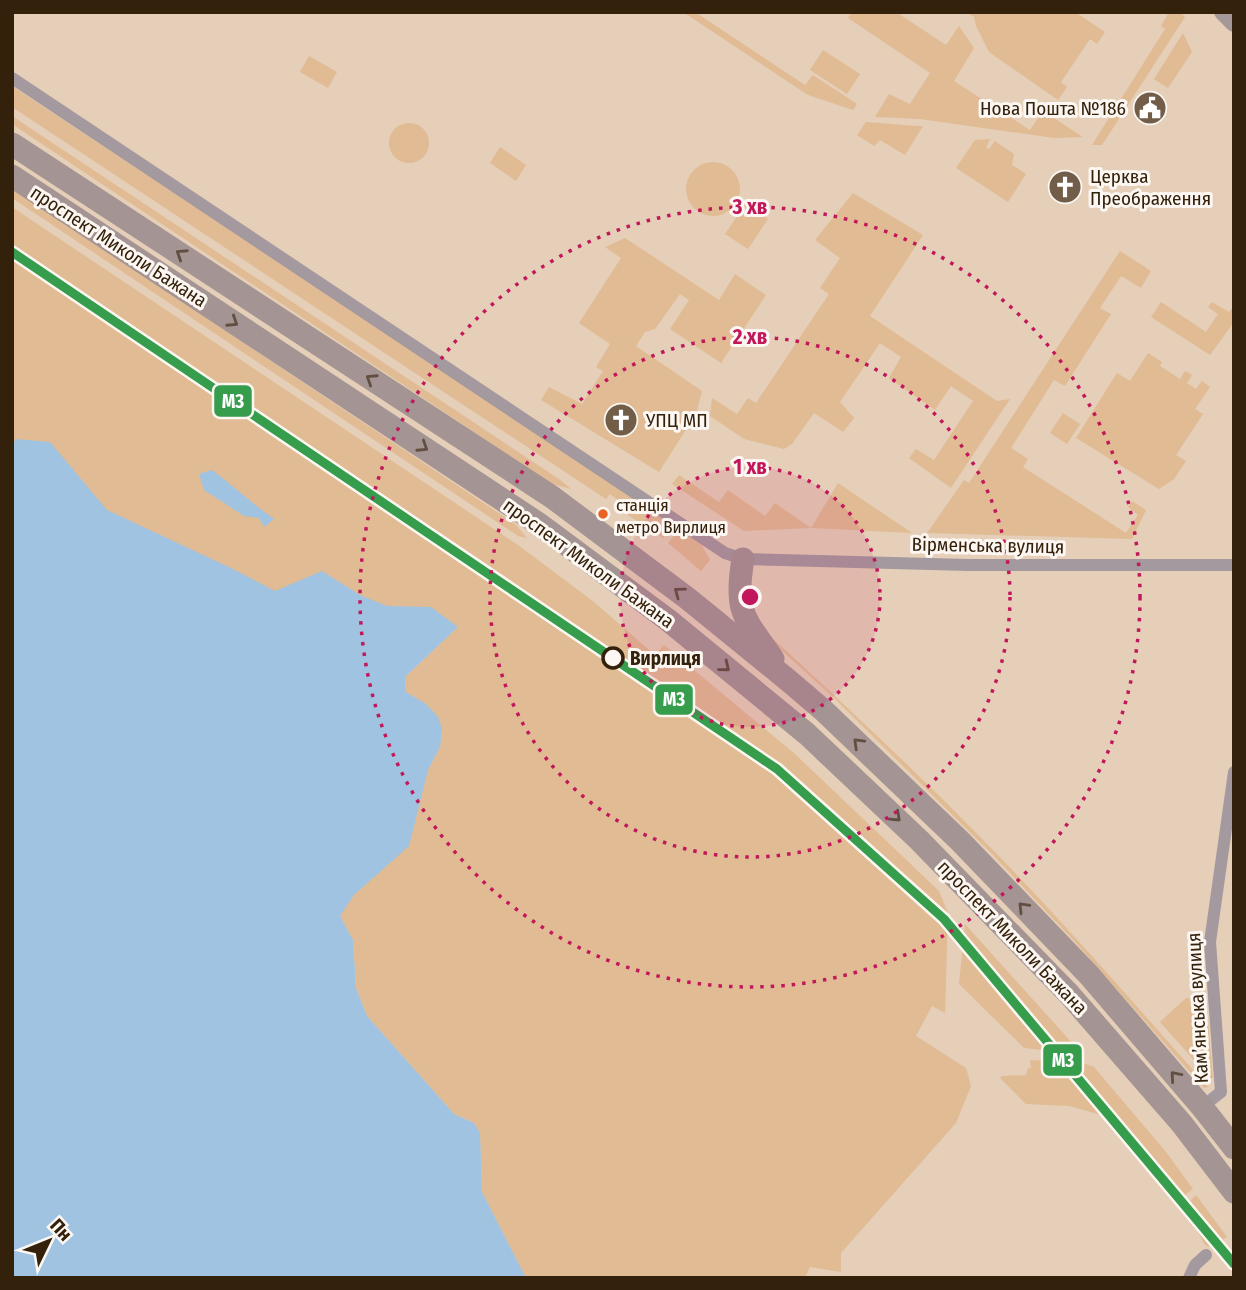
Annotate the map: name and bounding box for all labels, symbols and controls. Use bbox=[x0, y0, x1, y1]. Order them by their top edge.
public building icon: Нова Пошта №186 bbox=[1131, 89, 1169, 127]
place label: Нова Пошта №186 bbox=[980, 97, 1126, 120]
place label: Церква Преображення bbox=[1090, 165, 1211, 210]
church icon: Церква Преображення bbox=[1046, 168, 1084, 206]
street label: проспект Миколи Бажана bbox=[26, 181, 211, 312]
text: 3 хв bbox=[732, 194, 768, 220]
one-way arrow bbox=[176, 250, 189, 263]
one-way arrow bbox=[225, 313, 238, 326]
text: 2 хв bbox=[732, 324, 768, 350]
one-way arrow bbox=[366, 374, 379, 387]
line badge: M3 bbox=[213, 384, 253, 418]
text: M3 bbox=[222, 390, 244, 413]
church icon: УПЦ МП bbox=[602, 401, 640, 439]
place label: УПЦ МП bbox=[645, 409, 708, 432]
one-way arrow bbox=[415, 439, 428, 452]
text: 1 хв bbox=[733, 454, 767, 480]
street label: проспект Миколи Бажана bbox=[499, 494, 679, 633]
place label: станція метро Вирлиця bbox=[616, 495, 726, 538]
marker: станція метро Вирлиця bbox=[596, 507, 610, 521]
street label: Вірменська вулиця bbox=[911, 533, 1065, 558]
centre of rings bbox=[738, 585, 762, 609]
one-way arrow bbox=[674, 588, 687, 601]
marker: Вирлиця bbox=[602, 647, 624, 669]
place label: Вирлиця bbox=[630, 647, 701, 670]
one-way arrow bbox=[717, 659, 730, 671]
line badge: M3 bbox=[654, 683, 694, 716]
text: M3 bbox=[663, 688, 685, 711]
one-way arrow bbox=[853, 739, 866, 752]
one-way arrow bbox=[888, 809, 901, 822]
street label: проспект Миколи Бажана bbox=[933, 855, 1092, 1019]
one-way arrow bbox=[1019, 902, 1032, 915]
street label: Камʼянська вулиця bbox=[1182, 932, 1213, 1084]
line badge: M3 bbox=[1042, 1043, 1083, 1077]
text: M3 bbox=[1052, 1049, 1074, 1072]
one-way arrow bbox=[1171, 1072, 1183, 1085]
north arrow bbox=[14, 1206, 84, 1276]
text: Пн bbox=[45, 1214, 77, 1245]

